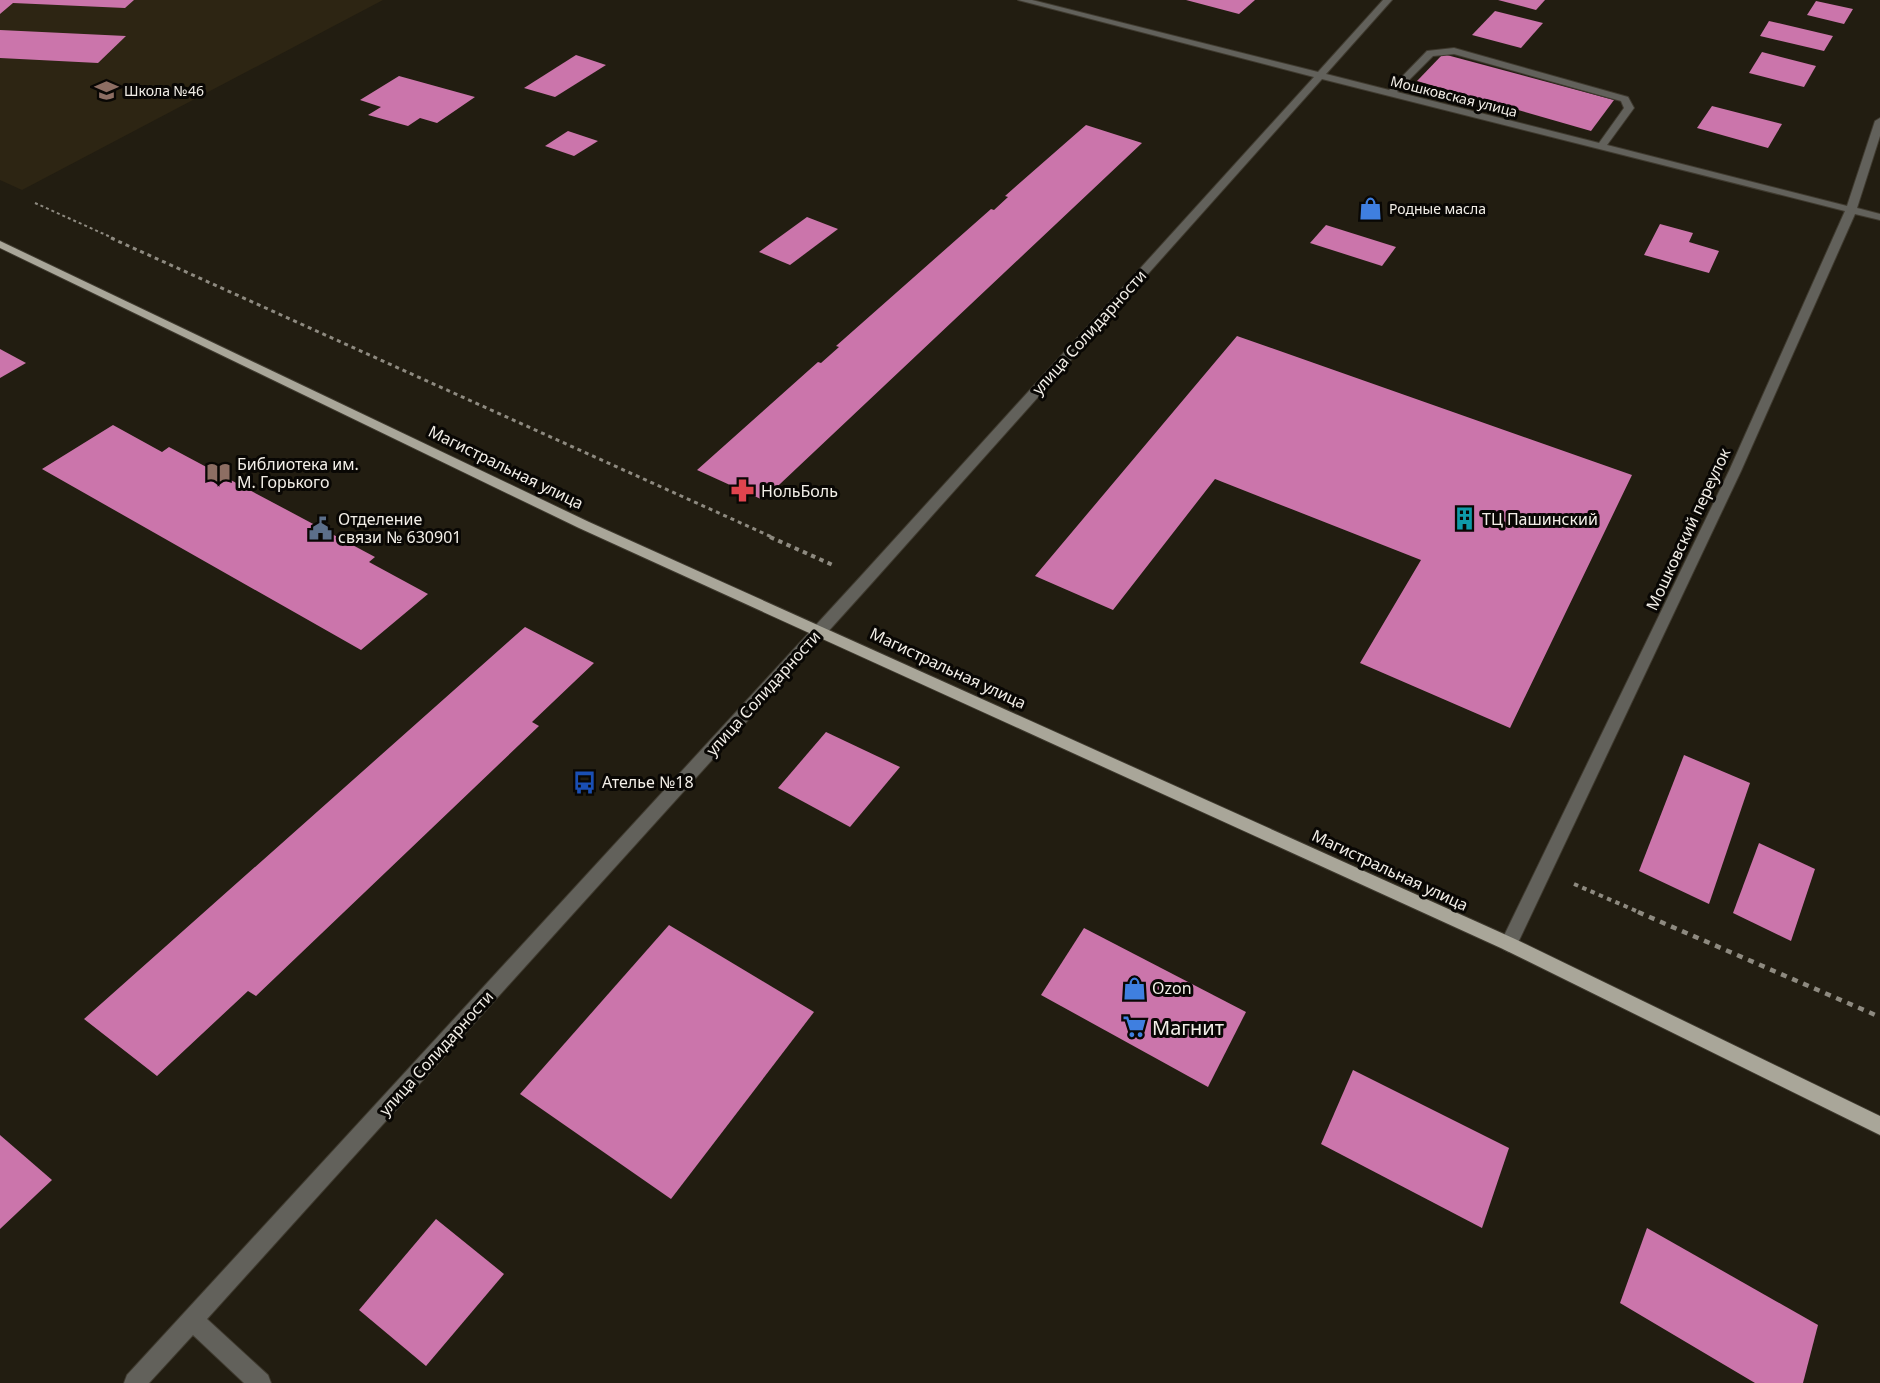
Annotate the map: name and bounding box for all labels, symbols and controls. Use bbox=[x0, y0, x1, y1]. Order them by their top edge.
street label: Мошковская улица bbox=[1389, 71, 1519, 121]
school or university icon: Школа №46 bbox=[93, 77, 119, 103]
place label: Школа №46 bbox=[124, 81, 204, 100]
shop icon: Родные масла bbox=[1358, 195, 1384, 221]
place label: Родные масла bbox=[1389, 199, 1486, 218]
street label: улица Солидарности bbox=[1027, 265, 1151, 399]
street label: Магистральная улица bbox=[425, 420, 587, 514]
street label: Мошковский переулок bbox=[1641, 444, 1736, 614]
place label: Библиотека им. М. Горького bbox=[237, 453, 359, 493]
library icon: Библиотека им. М. Горького bbox=[206, 460, 232, 486]
pharmacy icon: НольБоль bbox=[730, 478, 756, 504]
place label: НольБоль bbox=[761, 480, 838, 502]
building icon: ТЦ Пашинский bbox=[1451, 506, 1477, 532]
place label: Отделение связи № 630901 bbox=[338, 508, 461, 548]
place label: ТЦ Пашинский bbox=[1482, 508, 1598, 530]
public building icon: Отделение связи № 630901 bbox=[307, 515, 333, 541]
street label: Магистральная улица bbox=[866, 622, 1030, 714]
street label: улица Солидарности bbox=[701, 626, 825, 760]
bus stop icon: Ателье №18 bbox=[571, 769, 597, 795]
place label: Ателье №18 bbox=[602, 771, 694, 793]
street label: Магистральная улица bbox=[1308, 824, 1472, 916]
shop icon: Ozon bbox=[1121, 975, 1147, 1001]
place label: Ozon bbox=[1152, 977, 1192, 999]
street label: улица Солидарности bbox=[374, 986, 498, 1120]
supermarket icon: Магнит bbox=[1121, 1014, 1147, 1040]
place label: Магнит bbox=[1152, 1014, 1224, 1041]

